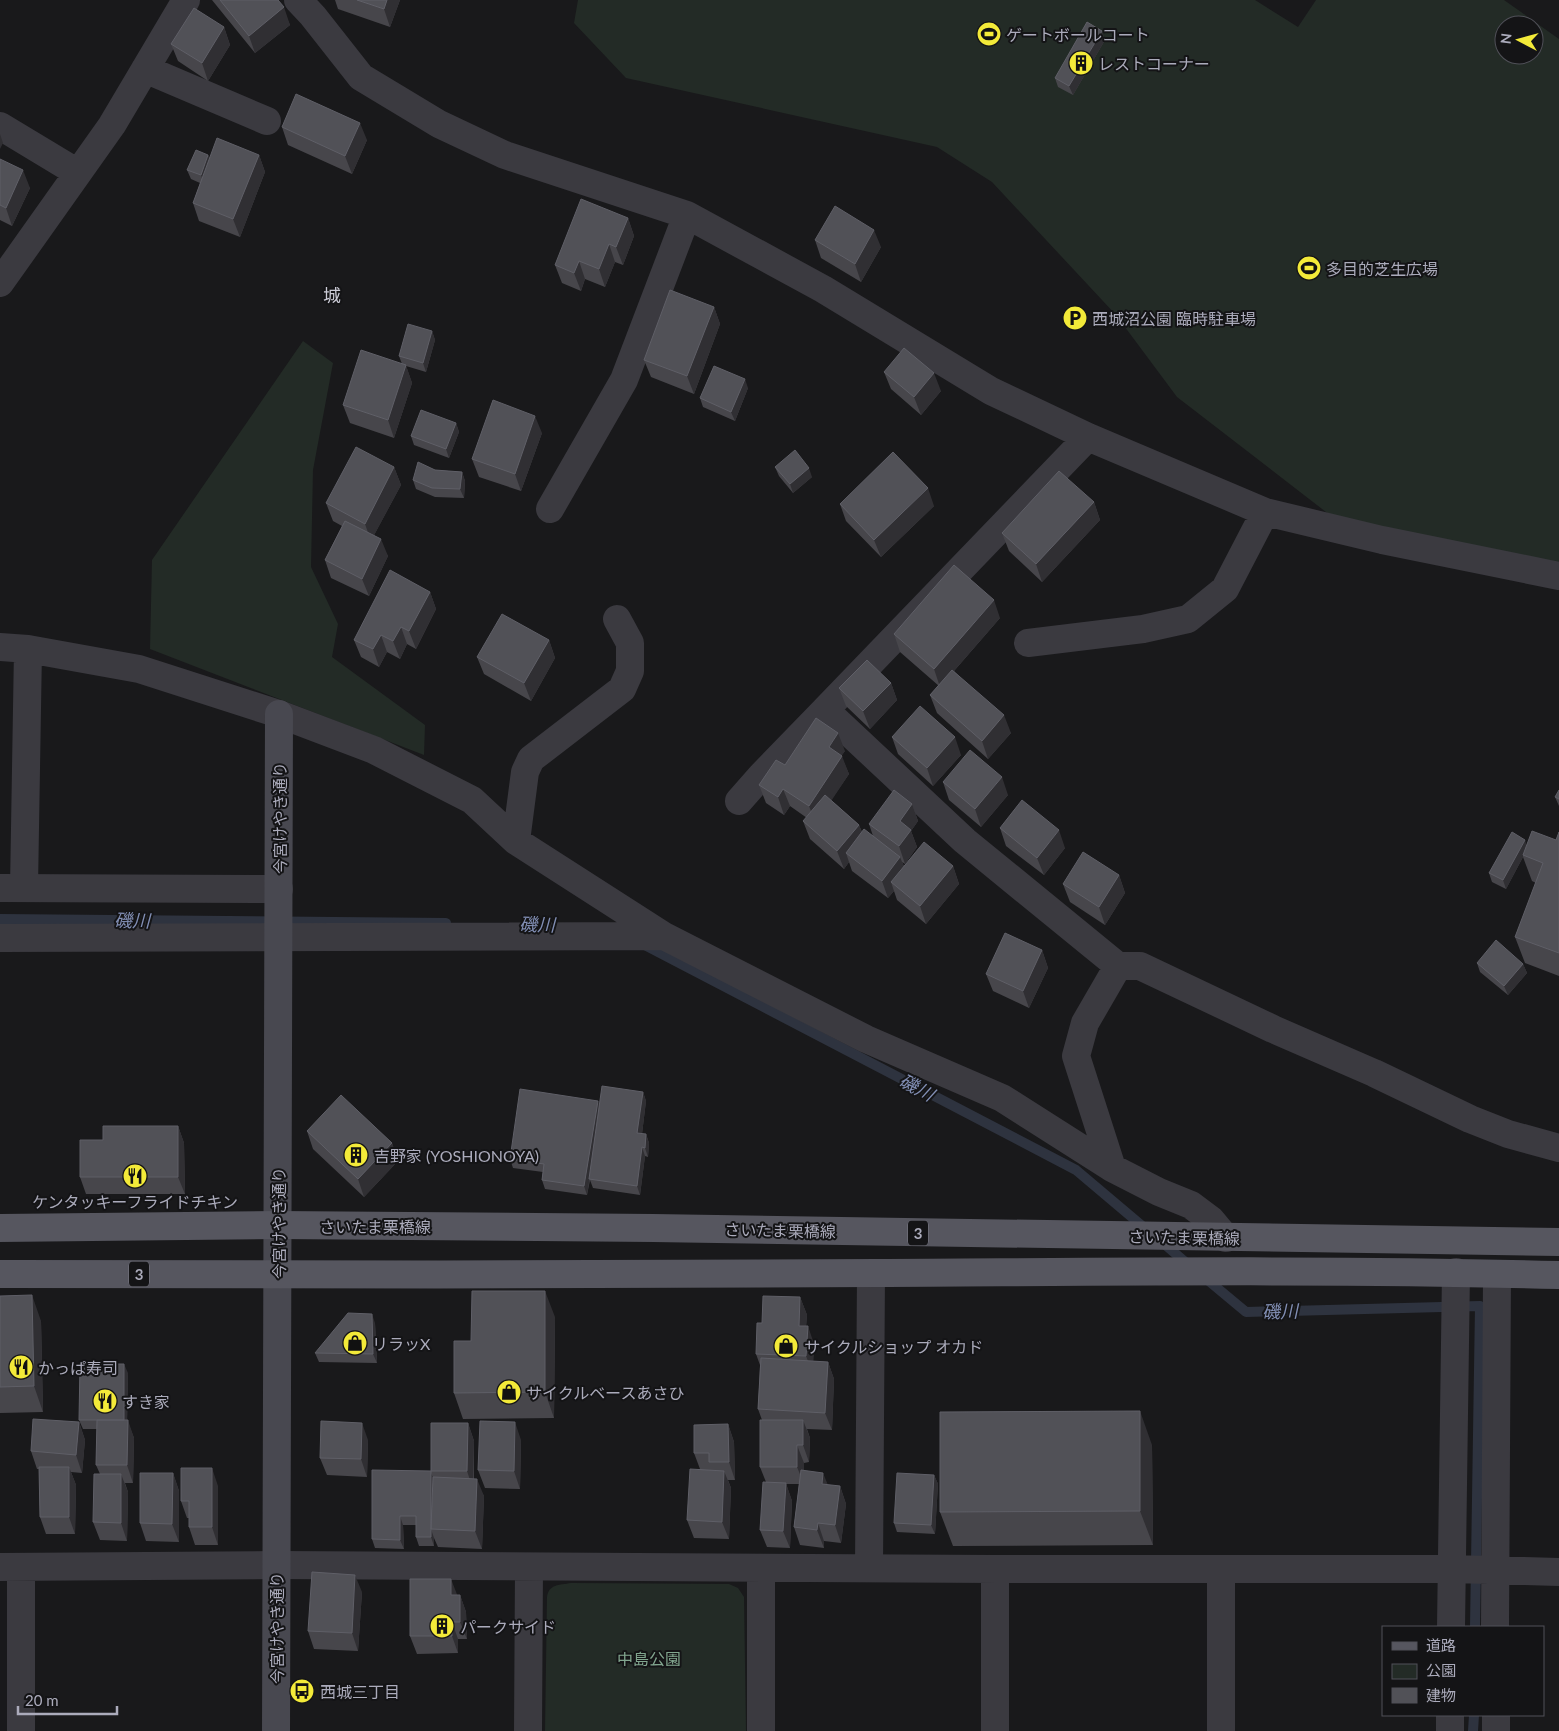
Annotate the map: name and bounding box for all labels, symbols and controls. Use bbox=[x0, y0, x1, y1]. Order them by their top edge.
north arrow bbox=[1494, 15, 1544, 65]
sports icon: ゲートボールコート bbox=[976, 21, 1002, 47]
place label: ゲートボールコート bbox=[1006, 25, 1150, 44]
text: N bbox=[1497, 32, 1515, 45]
building icon: レストコーナー bbox=[1068, 50, 1094, 76]
place label: レストコーナー bbox=[1098, 54, 1210, 73]
sports icon: 多目的芝生広場 bbox=[1296, 255, 1322, 281]
place label: 多目的芝生広場 bbox=[1326, 259, 1438, 278]
district label: 城 bbox=[323, 284, 341, 306]
parking icon: 西城沼公園 臨時駐車場 bbox=[1062, 305, 1088, 331]
place label: 西城沼公園 臨時駐車場 bbox=[1092, 309, 1256, 328]
street label: 今宮けやき通り bbox=[270, 762, 289, 874]
water label: 磯川 bbox=[114, 909, 152, 931]
water label: 磯川 bbox=[519, 913, 557, 935]
water label: 磯川 bbox=[896, 1069, 940, 1106]
building icon: 吉野家 (YOSHIONOYA) bbox=[343, 1142, 369, 1168]
place label: 吉野家 (YOSHIONOYA) bbox=[374, 1146, 539, 1165]
restaurant icon: ケンタッキーフライドチキン bbox=[122, 1163, 148, 1189]
street label: 今宮けやき通り bbox=[269, 1167, 288, 1279]
place label: ケンタッキーフライドチキン bbox=[32, 1192, 238, 1211]
street label: さいたま栗橋線 bbox=[319, 1217, 431, 1236]
street label: さいたま栗橋線 bbox=[724, 1220, 836, 1240]
road number: 3 bbox=[908, 1220, 928, 1246]
street label: さいたま栗橋線 bbox=[1128, 1227, 1240, 1247]
road number: 3 bbox=[129, 1262, 149, 1286]
water label: 磯川 bbox=[1262, 1299, 1300, 1323]
shop icon: リラッX bbox=[342, 1330, 368, 1356]
shop icon: サイクルショップ オカド bbox=[773, 1333, 799, 1359]
place label: リラッX bbox=[372, 1334, 431, 1353]
place label: サイクルショップ オカド bbox=[804, 1337, 983, 1356]
restaurant icon: かっぱ寿司 bbox=[8, 1354, 34, 1380]
place label: かっぱ寿司 bbox=[38, 1358, 118, 1377]
shop icon: サイクルベースあさひ bbox=[496, 1379, 522, 1405]
place label: サイクルベースあさひ bbox=[526, 1383, 684, 1402]
restaurant icon: すき家 bbox=[92, 1388, 118, 1414]
place label: すき家 bbox=[122, 1392, 170, 1411]
street label: 今宮けやき通り bbox=[267, 1572, 286, 1684]
building icon: パークサイド bbox=[429, 1613, 455, 1639]
place label: パークサイド bbox=[460, 1617, 556, 1636]
legend bbox=[1382, 1626, 1544, 1716]
text: 道路 bbox=[1426, 1636, 1456, 1654]
park label: 中島公園 bbox=[617, 1649, 681, 1668]
text: 公園 bbox=[1426, 1661, 1456, 1679]
bus stop icon: 西城三丁目 bbox=[289, 1678, 315, 1704]
place label: 西城三丁目 bbox=[320, 1682, 400, 1701]
scale bar bbox=[18, 1684, 116, 1716]
text: 建物 bbox=[1426, 1686, 1456, 1704]
text: 20 m bbox=[25, 1691, 59, 1709]

